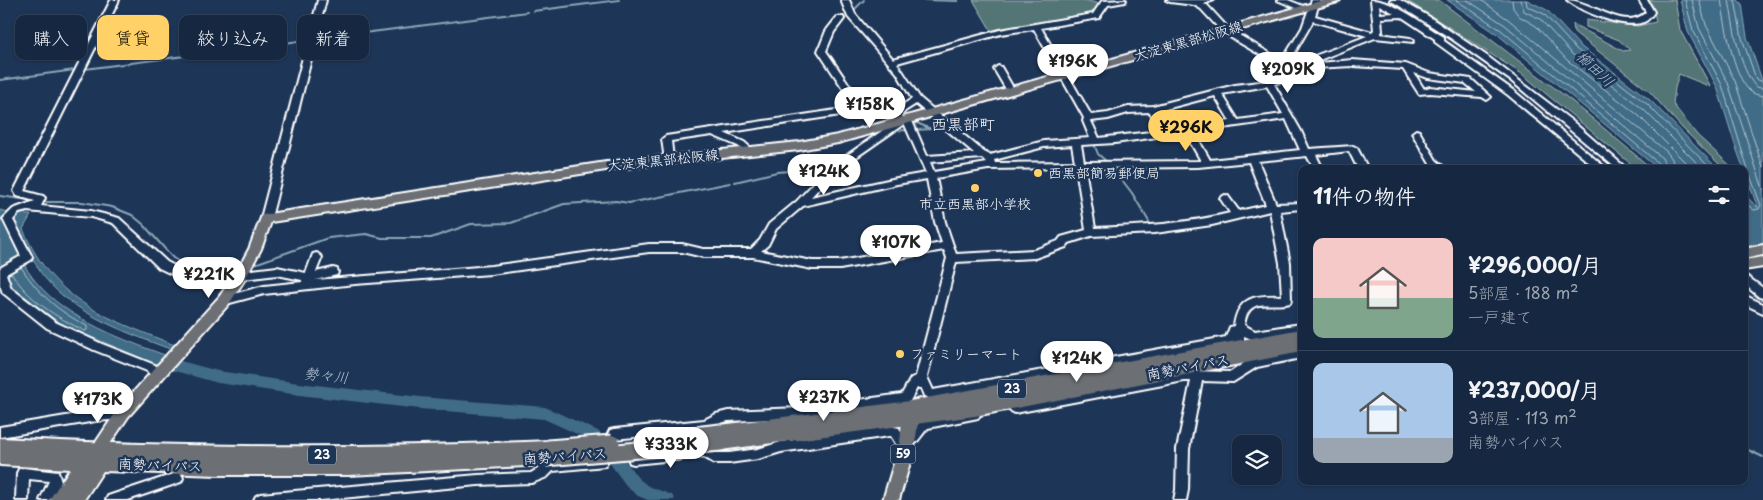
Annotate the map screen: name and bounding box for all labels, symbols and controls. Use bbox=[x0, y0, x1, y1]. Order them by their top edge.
chip: 購入 bbox=[15, 15, 87, 60]
chip: 賃貸 bbox=[97, 15, 169, 60]
chip: 絞り込み bbox=[179, 15, 287, 60]
chip: 新着 bbox=[297, 15, 369, 60]
street label: 大淀東黒部松阪線 bbox=[1131, 15, 1245, 66]
pin: ¥196K bbox=[1038, 44, 1108, 86]
water label: 櫛田川 bbox=[1572, 44, 1620, 92]
text: ¥196K bbox=[1048, 48, 1098, 72]
pin: ¥209K bbox=[1253, 52, 1323, 94]
text: ¥209K bbox=[1261, 56, 1315, 80]
pin: ¥158K bbox=[835, 86, 905, 129]
text: ¥158K bbox=[845, 91, 895, 115]
pin: ¥296K bbox=[1151, 110, 1221, 152]
district label: 西黒部町 bbox=[931, 111, 995, 135]
text: ¥296K bbox=[1159, 114, 1213, 138]
street label: 大淀東黒部松阪線 bbox=[606, 143, 720, 176]
pin: ¥124K bbox=[789, 154, 859, 196]
text: ¥124K bbox=[799, 158, 849, 182]
place label: 西黒部簡易郵便局 bbox=[1048, 162, 1160, 183]
marker: 西黒部簡易郵便局 bbox=[1032, 167, 1044, 179]
text: 11件の物件 bbox=[1313, 179, 1416, 211]
icon: filters bbox=[1705, 181, 1733, 209]
marker: 市立西黒部小学校 bbox=[969, 182, 981, 194]
place label: 市立西黒部小学校 bbox=[919, 193, 1031, 214]
pin: ¥107K bbox=[861, 224, 931, 267]
text: ¥107K bbox=[871, 229, 921, 253]
text: ¥296,000/月 bbox=[1468, 248, 1602, 280]
pin: ¥221K bbox=[174, 256, 244, 299]
icon: home bbox=[1353, 258, 1413, 318]
text: ¥221K bbox=[183, 261, 235, 285]
text: 5部屋 · 188 m² bbox=[1468, 280, 1579, 304]
text: 一戸建て bbox=[1468, 304, 1532, 328]
pin: ¥124K bbox=[1042, 340, 1112, 383]
place label: ファミリーマート bbox=[910, 343, 1022, 364]
text: ¥124K bbox=[1052, 345, 1102, 369]
marker: ファミリーマート bbox=[894, 348, 906, 360]
street label: 南勢バイパス bbox=[1145, 348, 1231, 385]
water label: 勢々川 bbox=[303, 361, 350, 388]
text: ¥237,000/月 bbox=[1468, 373, 1601, 405]
road number: 23 bbox=[998, 379, 1026, 398]
pin: ¥237K bbox=[789, 380, 859, 422]
pin: ¥173K bbox=[63, 382, 133, 424]
icon: home bbox=[1353, 383, 1413, 443]
text: ¥237K bbox=[799, 384, 849, 408]
text: ¥173K bbox=[73, 386, 123, 410]
text: 3部屋 · 113 m² bbox=[1468, 405, 1577, 429]
pin: ¥333K bbox=[636, 426, 706, 469]
text: 南勢バイパス bbox=[1468, 429, 1564, 453]
text: ¥333K bbox=[645, 431, 697, 455]
map controls bbox=[1232, 435, 1282, 485]
button: layers bbox=[1232, 435, 1282, 485]
street label: 南勢バイパス bbox=[522, 442, 607, 469]
road number: 59 bbox=[890, 444, 916, 464]
road number: 23 bbox=[308, 446, 336, 464]
street label: 南勢バイパス bbox=[118, 453, 202, 476]

